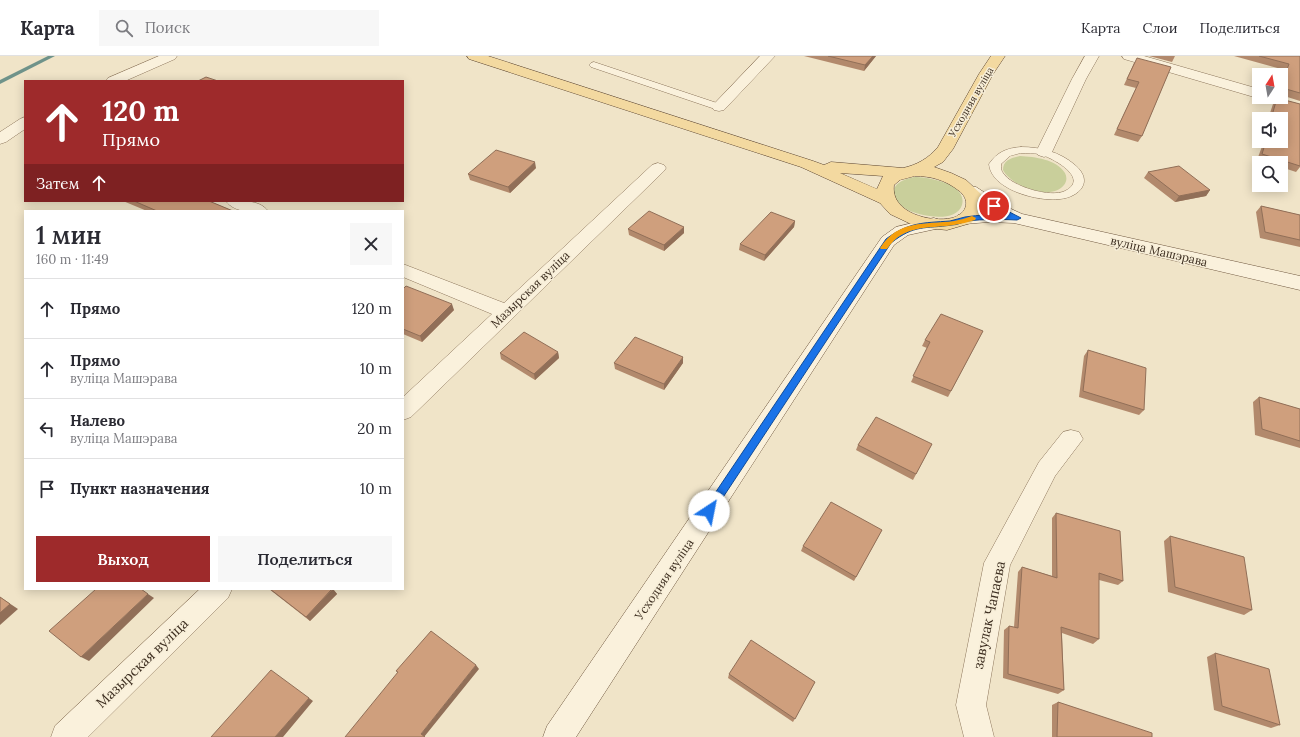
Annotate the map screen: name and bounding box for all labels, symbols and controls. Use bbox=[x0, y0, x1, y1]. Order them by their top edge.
search box bbox=[99, 10, 379, 46]
text: Карта bbox=[20, 16, 75, 40]
icon: search bbox=[113, 17, 135, 39]
text: Поиск bbox=[145, 18, 190, 37]
text: Карта bbox=[1081, 19, 1120, 37]
text: Слои bbox=[1142, 19, 1177, 37]
text: Поделиться bbox=[1199, 19, 1280, 37]
street label: Усходняя вуліца bbox=[945, 65, 996, 140]
north arrow bbox=[1252, 68, 1288, 104]
map controls bbox=[1252, 68, 1288, 192]
text: 120 m bbox=[102, 93, 179, 129]
icon: ahead bbox=[36, 96, 88, 148]
button: sound bbox=[1252, 112, 1288, 148]
text: Прямо bbox=[102, 128, 160, 151]
button: search bbox=[1252, 156, 1288, 192]
icon: ahead bbox=[88, 172, 110, 194]
text: Затем bbox=[36, 174, 80, 193]
pin bbox=[977, 189, 1011, 223]
icon: arrive bbox=[983, 195, 1005, 217]
text: 1 мин bbox=[36, 220, 102, 251]
button: close bbox=[350, 223, 392, 265]
street label: вуліца Машэрава bbox=[1109, 233, 1209, 269]
street label: Мазырская вуліца bbox=[487, 247, 573, 331]
text: 160 m · 11:49 bbox=[36, 251, 109, 268]
icon: ahead bbox=[36, 298, 58, 320]
text: Прямо bbox=[70, 299, 120, 318]
text: 120 m bbox=[352, 299, 392, 318]
text: Прямо bbox=[70, 351, 120, 370]
icon: ahead bbox=[36, 358, 58, 380]
text: 10 m bbox=[360, 359, 392, 378]
text: вуліца Машэрава bbox=[70, 370, 177, 387]
text: Налево bbox=[70, 411, 125, 430]
icon: left bbox=[36, 418, 58, 440]
text: 20 m bbox=[357, 419, 392, 438]
text: вуліца Машэрава bbox=[70, 430, 177, 447]
icon: arrive bbox=[36, 478, 58, 500]
text: Пункт назначения bbox=[70, 479, 210, 498]
text: 10 m bbox=[360, 479, 392, 498]
position arrow bbox=[688, 490, 730, 532]
button: Выход bbox=[36, 536, 210, 582]
button: Поделиться bbox=[218, 536, 392, 582]
street label: Усходняя вуліца bbox=[631, 536, 697, 623]
street label: завулак Чапаева bbox=[969, 559, 1009, 671]
street label: Мазырская вуліца bbox=[92, 614, 192, 712]

